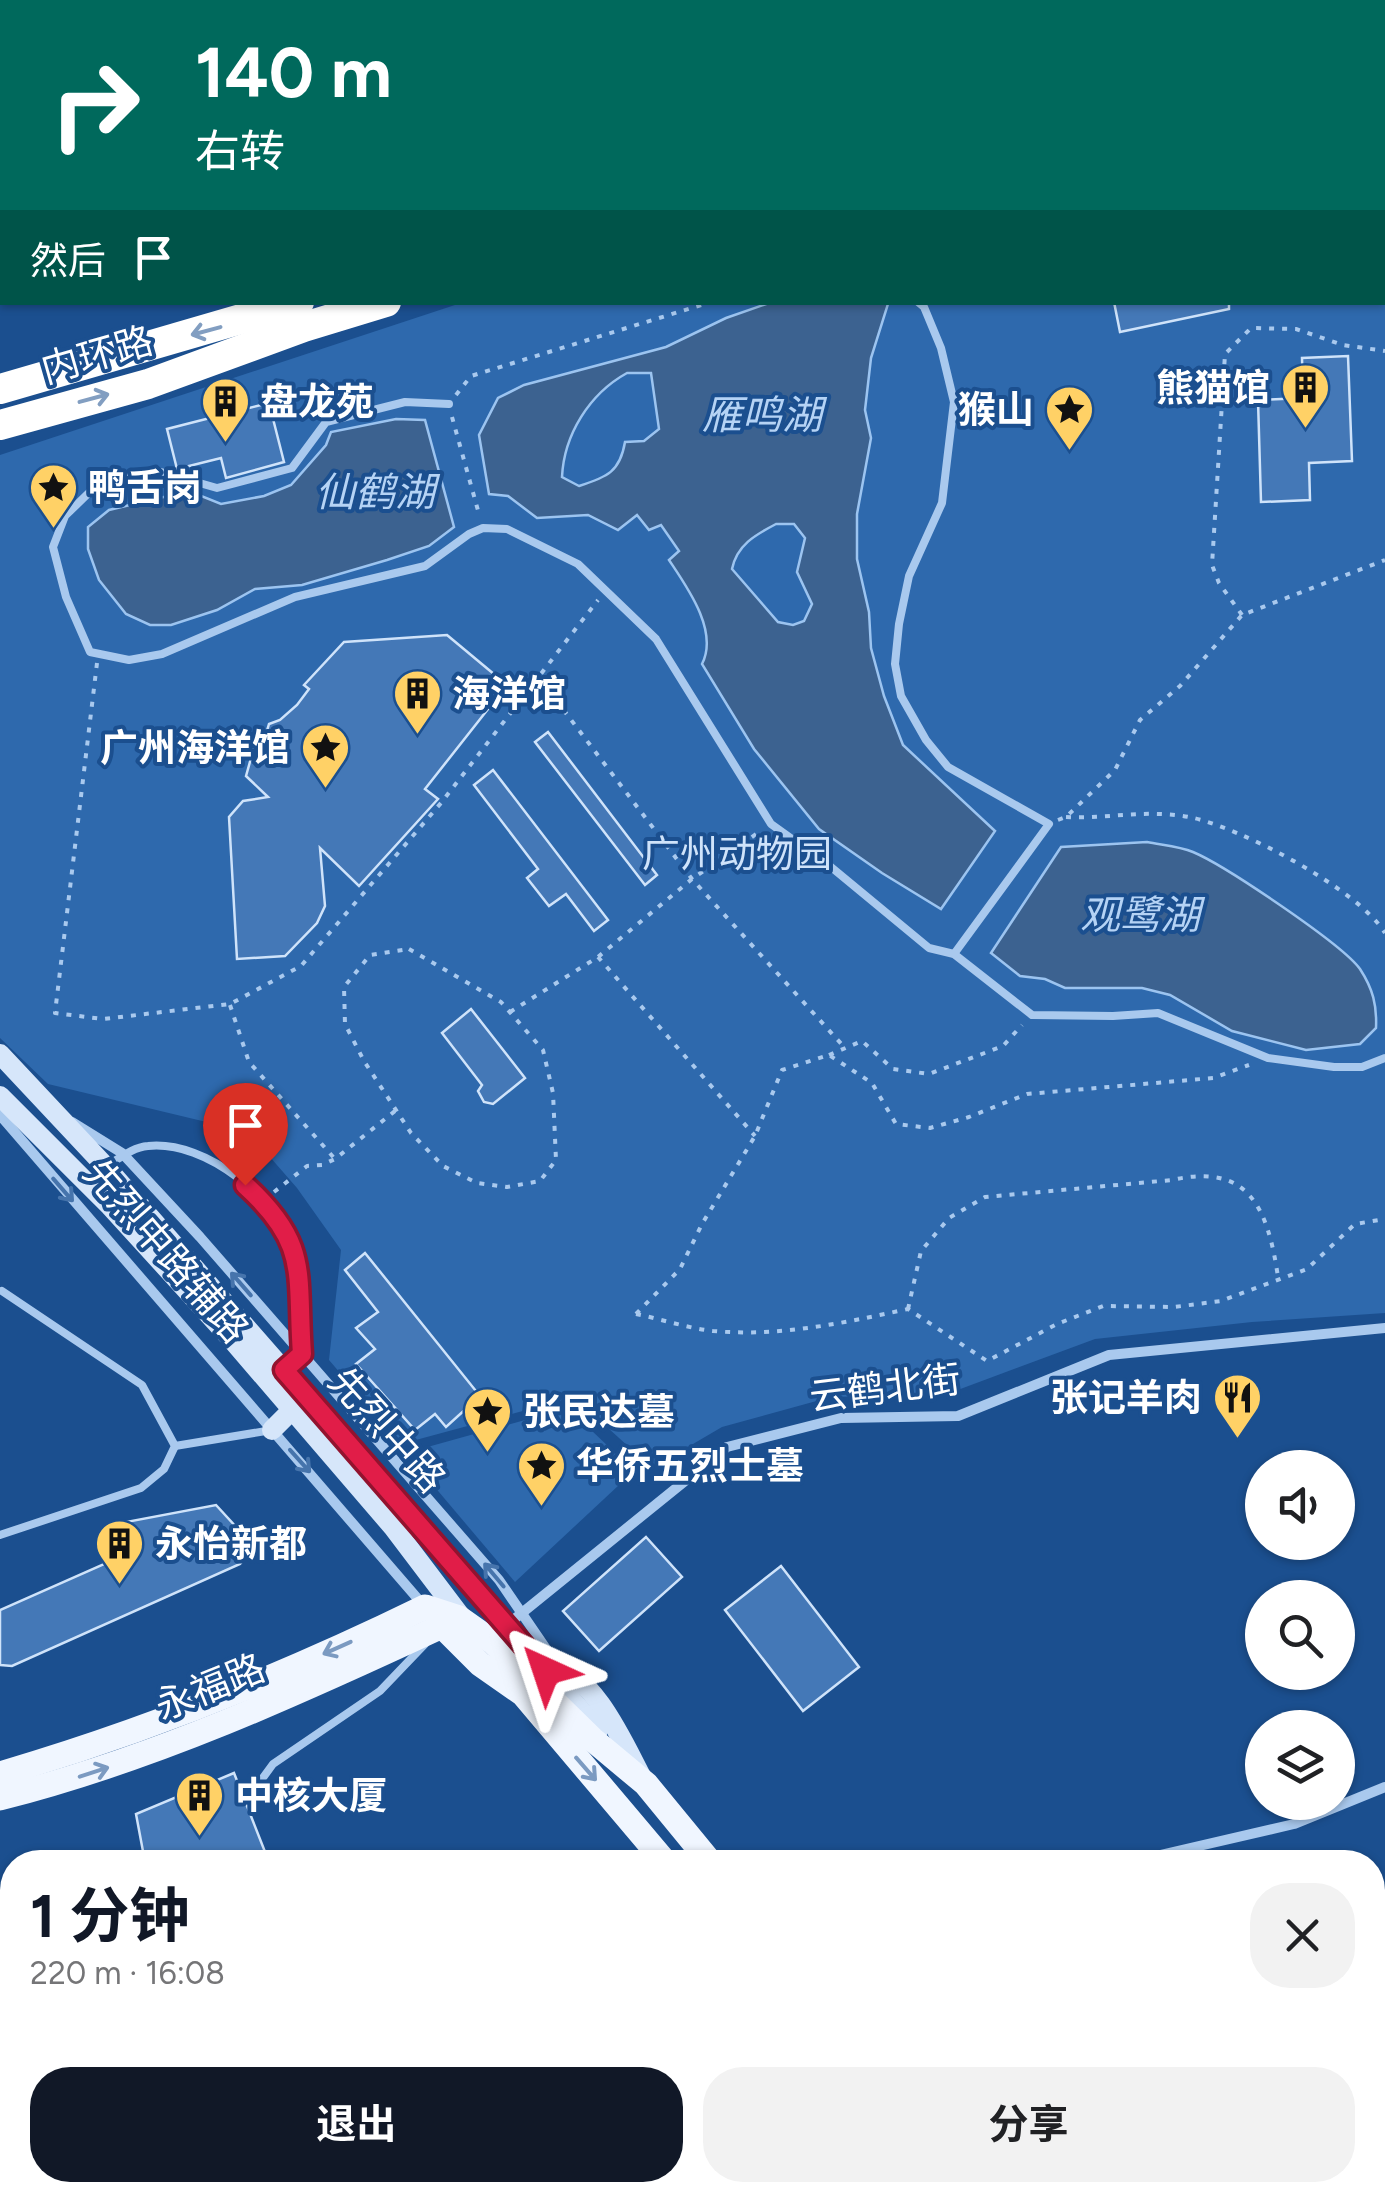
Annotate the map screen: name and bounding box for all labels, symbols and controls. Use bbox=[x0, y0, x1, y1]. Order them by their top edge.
text: 140 m bbox=[195, 30, 392, 115]
icon: right bbox=[30, 40, 160, 170]
text: 右转 bbox=[195, 124, 285, 178]
icon: arrive bbox=[126, 230, 181, 285]
text: 然后 bbox=[30, 238, 106, 284]
street label: 内环路 bbox=[36, 317, 158, 393]
one-way arrow bbox=[191, 322, 222, 341]
building icon: 熊猫馆 bbox=[1279, 362, 1331, 430]
place label: 熊猫馆 bbox=[1156, 365, 1270, 411]
building icon: 盘龙苑 bbox=[199, 376, 251, 444]
place label: 盘龙苑 bbox=[260, 379, 374, 425]
place icon: 猴山 bbox=[1043, 384, 1095, 452]
place label: 猴山 bbox=[958, 387, 1034, 433]
one-way arrow bbox=[78, 388, 109, 407]
water label: 雁鸣湖 bbox=[702, 391, 828, 439]
place icon: 鸭舌岗 bbox=[27, 462, 79, 530]
place label: 鸭舌岗 bbox=[88, 465, 202, 511]
water label: 仙鹤湖 bbox=[315, 468, 441, 516]
building icon: 海洋馆 bbox=[391, 668, 443, 736]
place label: 海洋馆 bbox=[452, 671, 566, 717]
place icon: 广州海洋馆 bbox=[299, 722, 351, 790]
place label: 广州海洋馆 bbox=[100, 725, 290, 771]
park label: 广州动物园 bbox=[642, 831, 832, 877]
water label: 观鹭湖 bbox=[1080, 891, 1206, 939]
pin bbox=[203, 1083, 288, 1186]
icon: arrive bbox=[218, 1098, 273, 1153]
street label: 先烈中路辅路 bbox=[74, 1150, 258, 1352]
one-way arrow bbox=[52, 1176, 74, 1202]
one-way arrow bbox=[229, 1272, 252, 1297]
street label: 云鹤北街 bbox=[807, 1356, 963, 1420]
street label: 先烈中路 bbox=[319, 1358, 455, 1502]
restaurant icon: 张记羊肉 bbox=[1211, 1372, 1263, 1440]
place label: 张记羊肉 bbox=[1050, 1375, 1202, 1421]
place icon: 张民达墓 bbox=[462, 1386, 514, 1454]
place label: 张民达墓 bbox=[523, 1389, 675, 1435]
place icon: 华侨五烈士墓 bbox=[515, 1440, 567, 1508]
place label: 华侨五烈士墓 bbox=[576, 1443, 804, 1489]
one-way arrow bbox=[288, 1448, 311, 1473]
map controls bbox=[1245, 1450, 1355, 1820]
button: sound bbox=[1245, 1450, 1355, 1560]
building icon: 永怡新都 bbox=[94, 1518, 146, 1586]
place label: 永怡新都 bbox=[155, 1521, 307, 1567]
one-way arrow bbox=[484, 1562, 506, 1588]
button: search bbox=[1245, 1580, 1355, 1690]
position arrow bbox=[494, 1619, 598, 1723]
one-way arrow bbox=[323, 1640, 353, 1659]
street label: 永福路 bbox=[149, 1644, 271, 1730]
button: layers bbox=[1245, 1710, 1355, 1820]
one-way arrow bbox=[574, 1756, 597, 1781]
one-way arrow bbox=[78, 1761, 109, 1779]
building icon: 中核大厦 bbox=[174, 1770, 226, 1838]
place label: 中核大厦 bbox=[235, 1773, 387, 1819]
text: 1 分钟 bbox=[30, 1880, 190, 1952]
button: close bbox=[1250, 1883, 1355, 1988]
text: 220 m · 16:08 bbox=[30, 1954, 225, 1992]
button: 退出 bbox=[30, 2067, 683, 2182]
button: 分享 bbox=[703, 2067, 1355, 2182]

